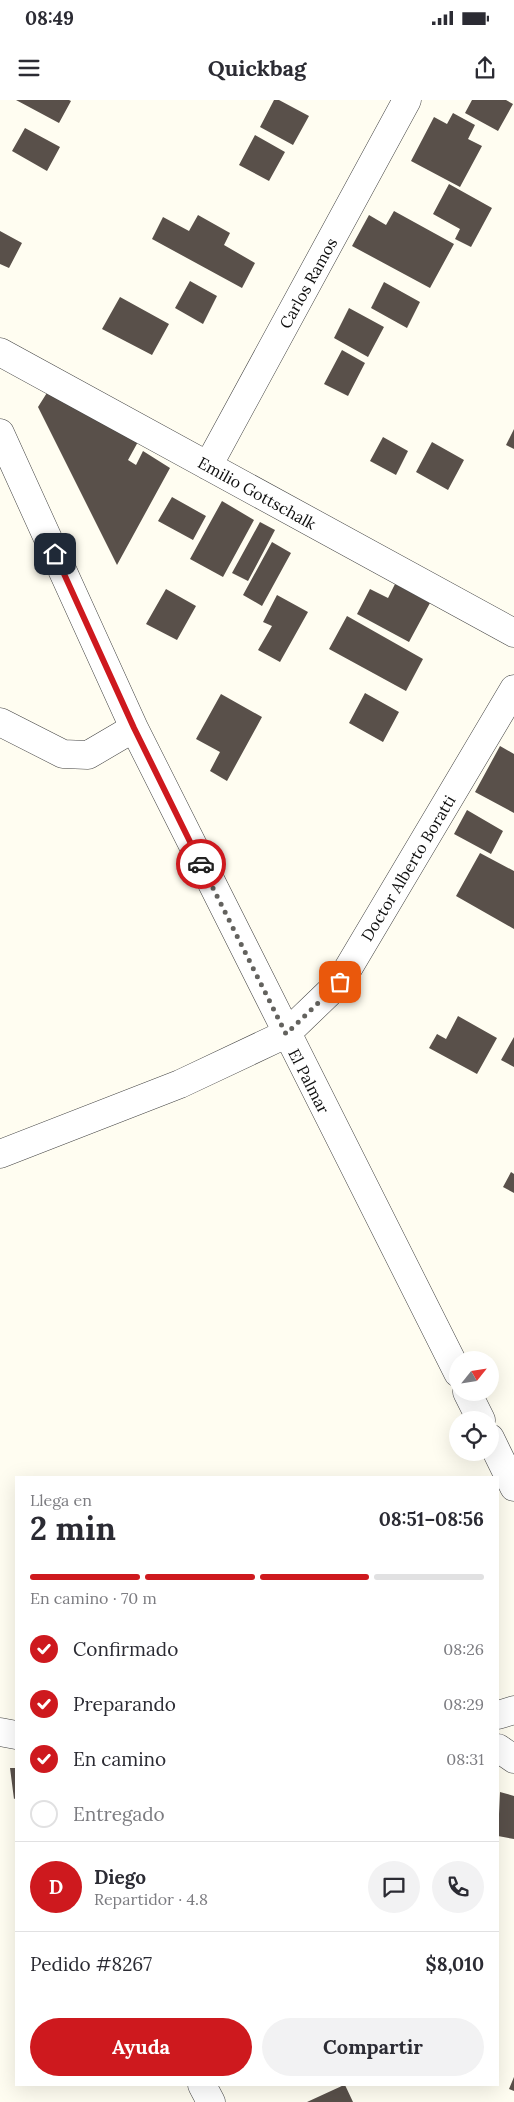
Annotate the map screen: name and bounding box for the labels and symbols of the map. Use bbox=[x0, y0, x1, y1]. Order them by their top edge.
street label: Carlos Ramos bbox=[275, 234, 341, 332]
street label: Emilio Gottschalk bbox=[194, 452, 320, 534]
pin bbox=[34, 533, 76, 575]
street label: Doctor Alberto Boratti bbox=[356, 791, 460, 945]
courier bbox=[176, 839, 226, 889]
pin bbox=[319, 961, 361, 1003]
street label: El Palmar bbox=[284, 1045, 334, 1117]
north arrow bbox=[449, 1351, 499, 1401]

